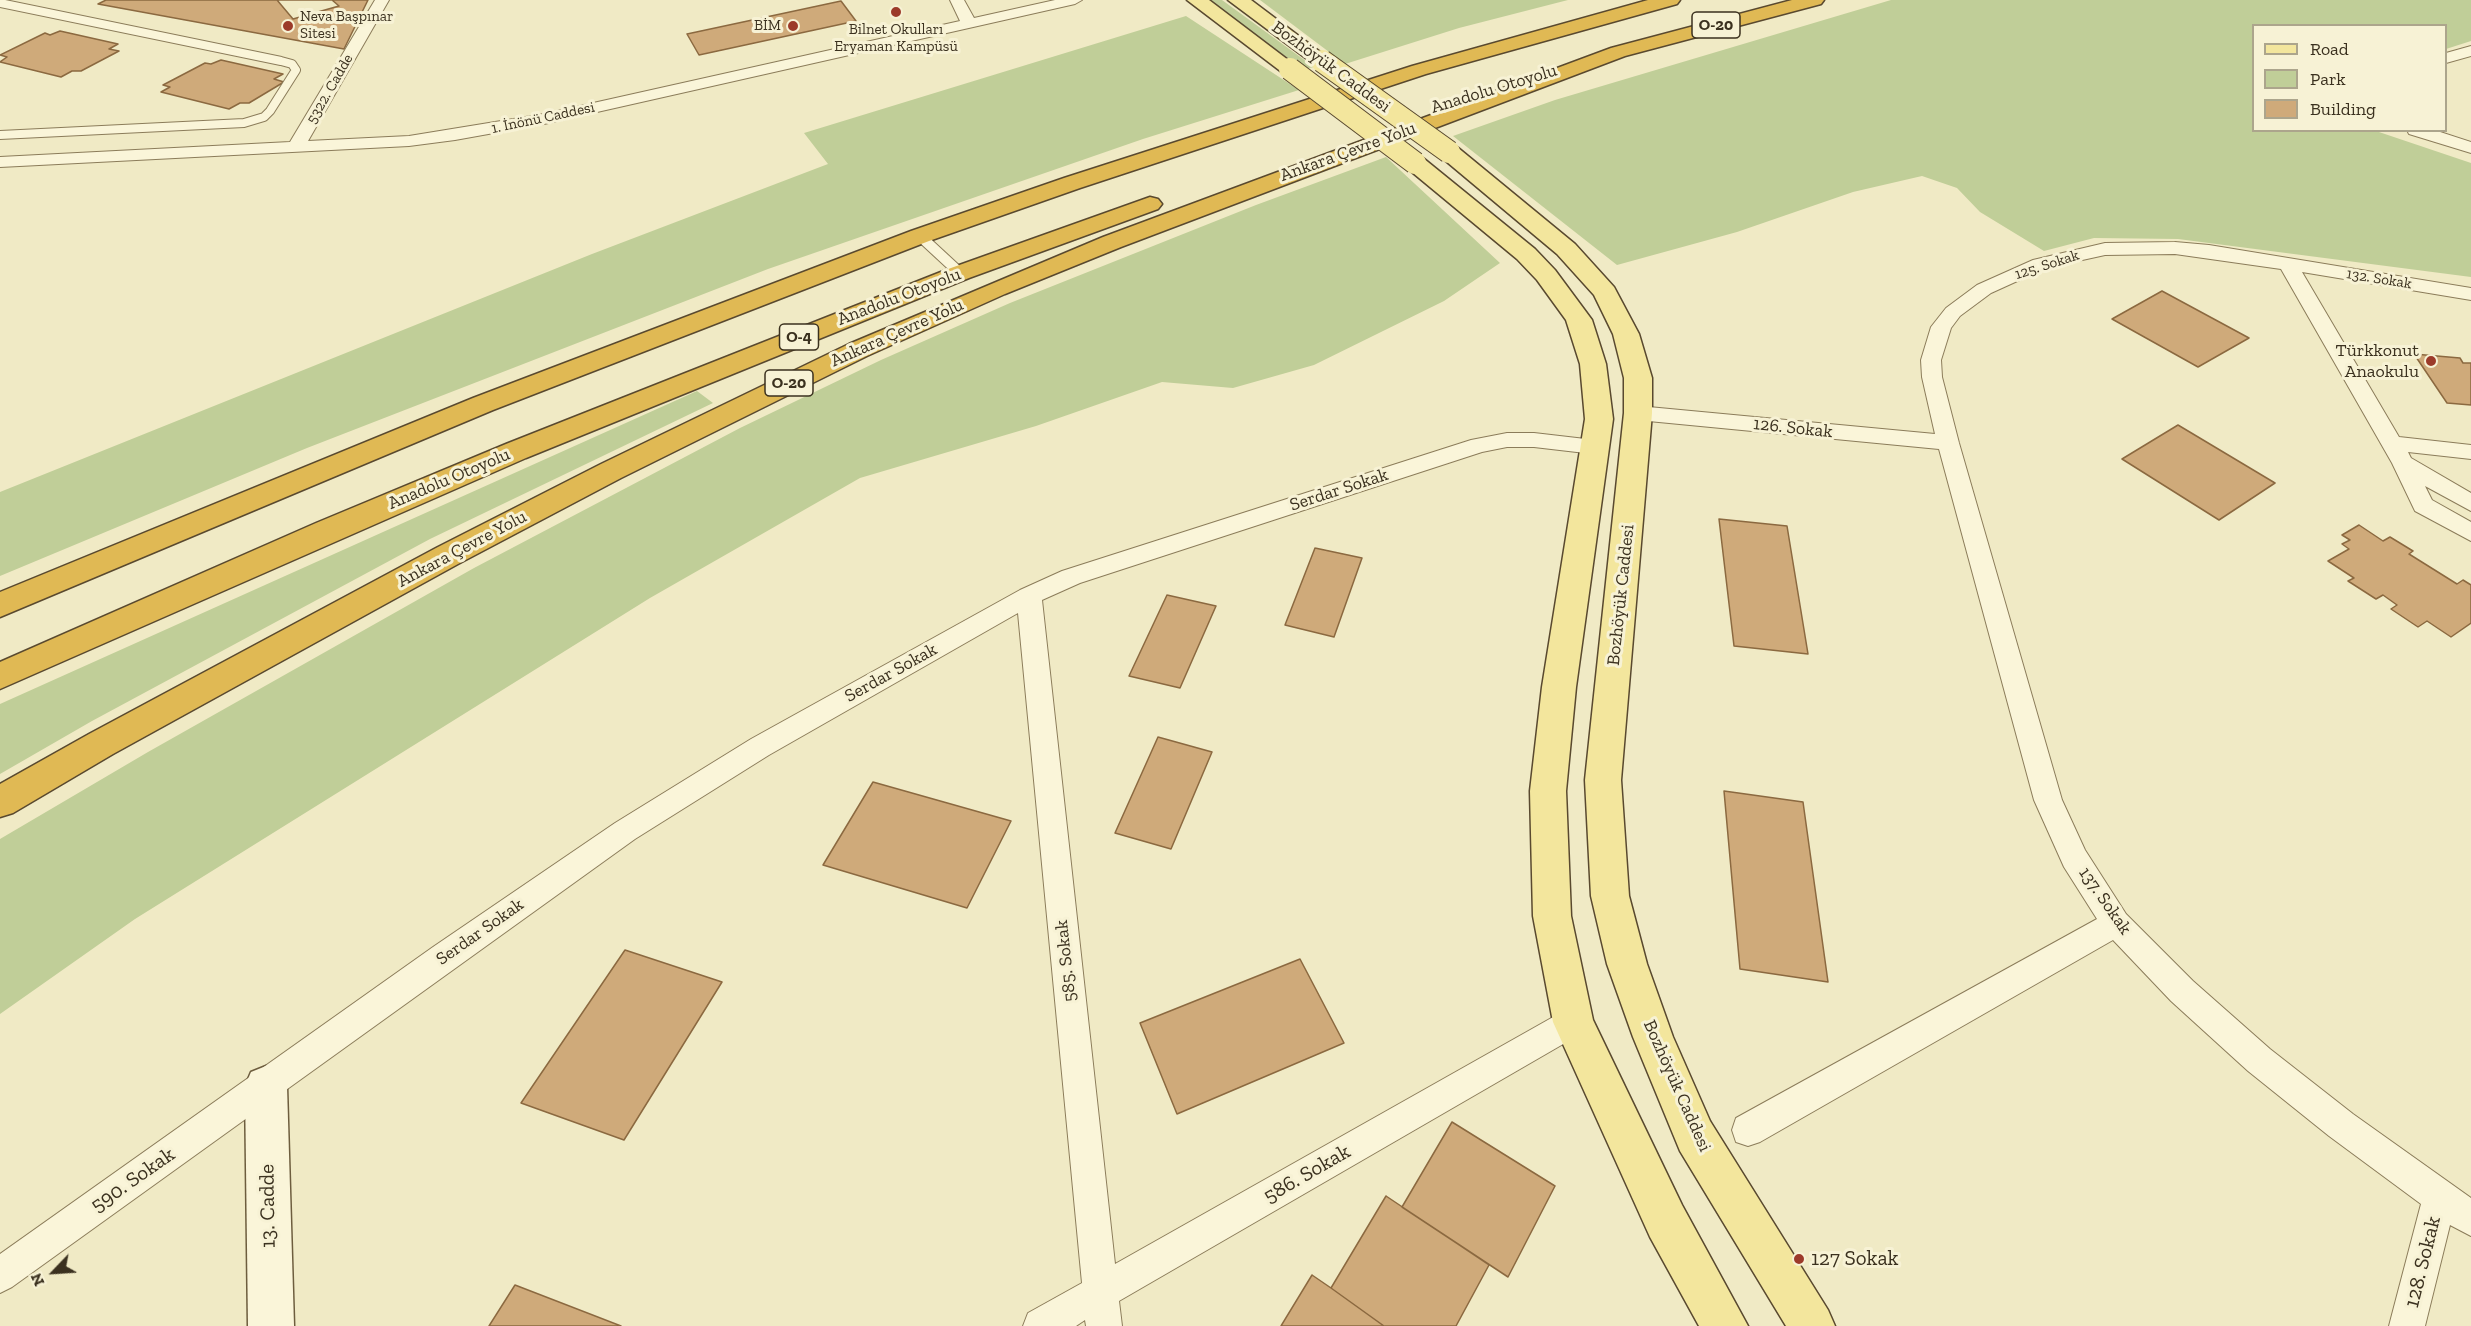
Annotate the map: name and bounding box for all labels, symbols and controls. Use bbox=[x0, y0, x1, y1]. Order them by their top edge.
marker: Bilnet Okulları Eryaman Kampüsü bbox=[889, 5, 903, 19]
place label: Neva Başpınar Sitesi bbox=[300, 8, 393, 43]
road number: O-20 bbox=[1692, 12, 1740, 38]
place label: BİM bbox=[754, 17, 781, 35]
street label: Bozhöyük Caddesi bbox=[1267, 17, 1395, 117]
marker: Neva Başpınar Sitesi bbox=[281, 19, 295, 33]
marker: BİM bbox=[786, 19, 800, 33]
place label: Bilnet Okulları Eryaman Kampüsü bbox=[834, 21, 958, 56]
legend bbox=[2252, 24, 2447, 132]
text: Road bbox=[2310, 38, 2349, 60]
street label: 5322. Cadde bbox=[303, 51, 357, 127]
street label: Anadolu Otoyolu bbox=[1428, 60, 1560, 118]
text: Park bbox=[2310, 68, 2346, 90]
street label: 1. İnönü Caddesi bbox=[490, 98, 596, 138]
text: Building bbox=[2310, 98, 2376, 120]
street label: Ankara Çevre Yolu bbox=[1277, 117, 1419, 187]
street label: 125. Sokak bbox=[2013, 246, 2081, 284]
street label: Anadolu Otoyolu bbox=[834, 264, 964, 330]
street label: 132. Sokak bbox=[2345, 265, 2413, 293]
street label: Ankara Çevre Yolu bbox=[827, 294, 967, 372]
road number: O-4 bbox=[780, 324, 818, 350]
place label: Türkkonut Anaokulu bbox=[2336, 340, 2419, 382]
marker: Türkkonut Anaokulu bbox=[2424, 354, 2438, 368]
road number: O-20 bbox=[765, 370, 813, 396]
street label: 126. Sokak bbox=[1752, 413, 1834, 443]
street label: Anadolu Otoyolu bbox=[385, 444, 513, 514]
street label: Serdar Sokak bbox=[1287, 464, 1391, 516]
street label: Ankara Çevre Yolu bbox=[394, 506, 530, 592]
street label: Bozhöyük Caddesi bbox=[1603, 523, 1639, 667]
street label: Serdar Sokak bbox=[841, 639, 941, 707]
street label: 137. Sokak bbox=[2074, 863, 2136, 939]
street label: Serdar Sokak bbox=[432, 894, 528, 970]
street label: 585. Sokak bbox=[1051, 919, 1081, 1003]
street label: Bozhöyük Caddesi bbox=[1638, 1017, 1716, 1155]
street label: 586. Sokak bbox=[1259, 1139, 1355, 1209]
street label: 590. Sokak bbox=[86, 1142, 180, 1218]
street label: 13. Cadde bbox=[255, 1164, 281, 1248]
street label: 128. Sokak bbox=[2400, 1214, 2446, 1310]
north arrow bbox=[24, 1242, 84, 1302]
place label: 127 Sokak bbox=[1811, 1246, 1899, 1272]
marker: 127 Sokak bbox=[1792, 1252, 1806, 1266]
text: N bbox=[26, 1270, 48, 1289]

